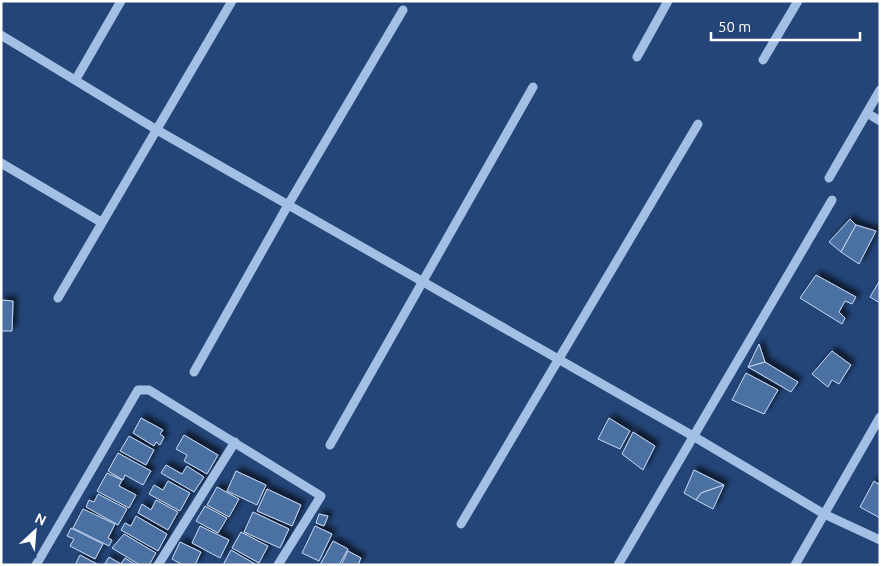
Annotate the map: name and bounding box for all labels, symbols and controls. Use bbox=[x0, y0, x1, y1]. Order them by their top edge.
scale bar bbox=[711, 10, 860, 42]
text: 50 m bbox=[718, 18, 751, 35]
north arrow bbox=[10, 506, 60, 556]
text: N bbox=[32, 510, 49, 529]

